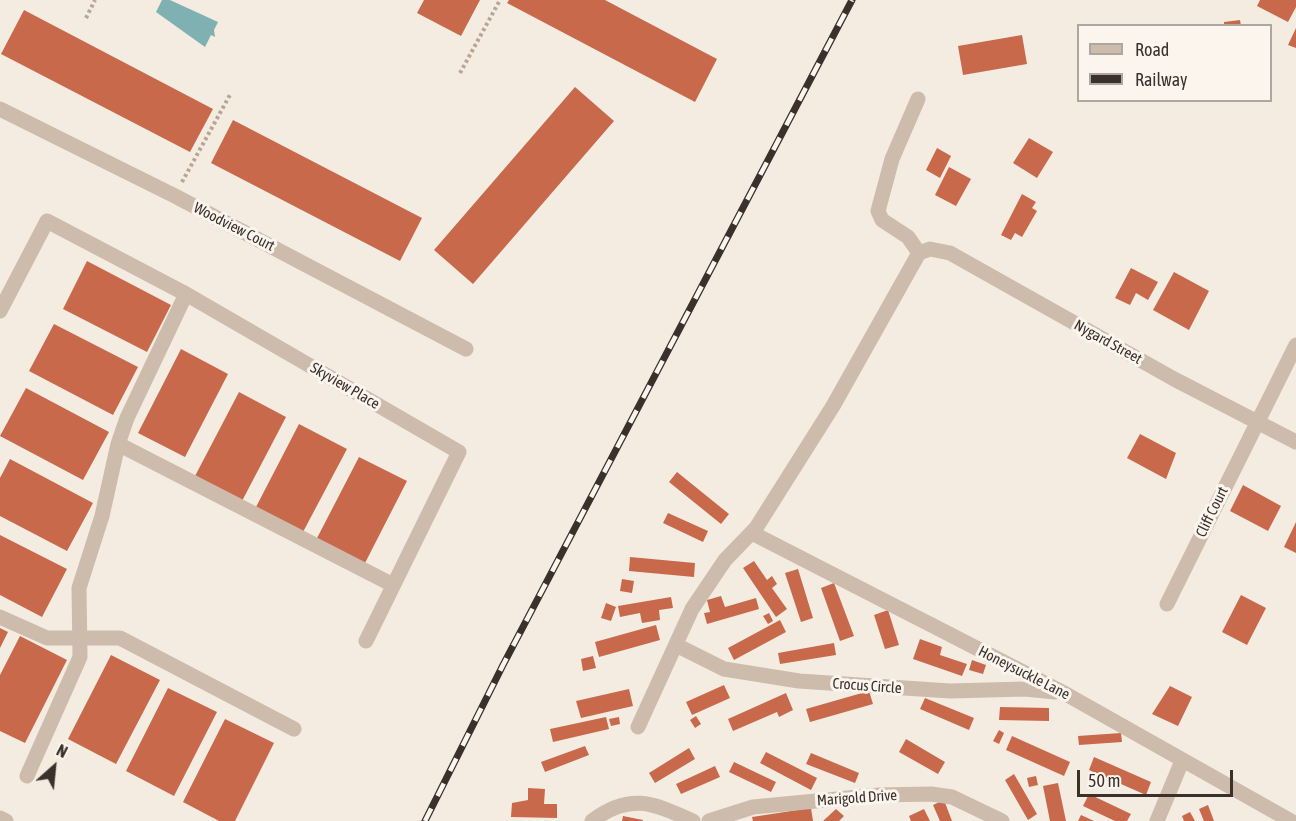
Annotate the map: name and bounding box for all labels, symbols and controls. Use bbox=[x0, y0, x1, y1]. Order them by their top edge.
legend bbox=[1077, 24, 1272, 102]
text: Road bbox=[1135, 39, 1169, 60]
text: Railway bbox=[1135, 69, 1187, 90]
street label: Woodview Court bbox=[190, 199, 278, 255]
street label: Nygard Street bbox=[1071, 316, 1145, 368]
street label: Skyview Place bbox=[307, 359, 383, 413]
street label: Cliff Court bbox=[1192, 484, 1232, 540]
street label: Honeysuckle Lane bbox=[975, 642, 1073, 704]
street label: Crocus Circle bbox=[832, 675, 902, 697]
north arrow bbox=[24, 737, 84, 797]
text: N bbox=[54, 741, 70, 761]
scale bar bbox=[1080, 758, 1236, 796]
text: 50 m bbox=[1088, 770, 1120, 791]
street label: Marigold Drive bbox=[816, 786, 898, 810]

